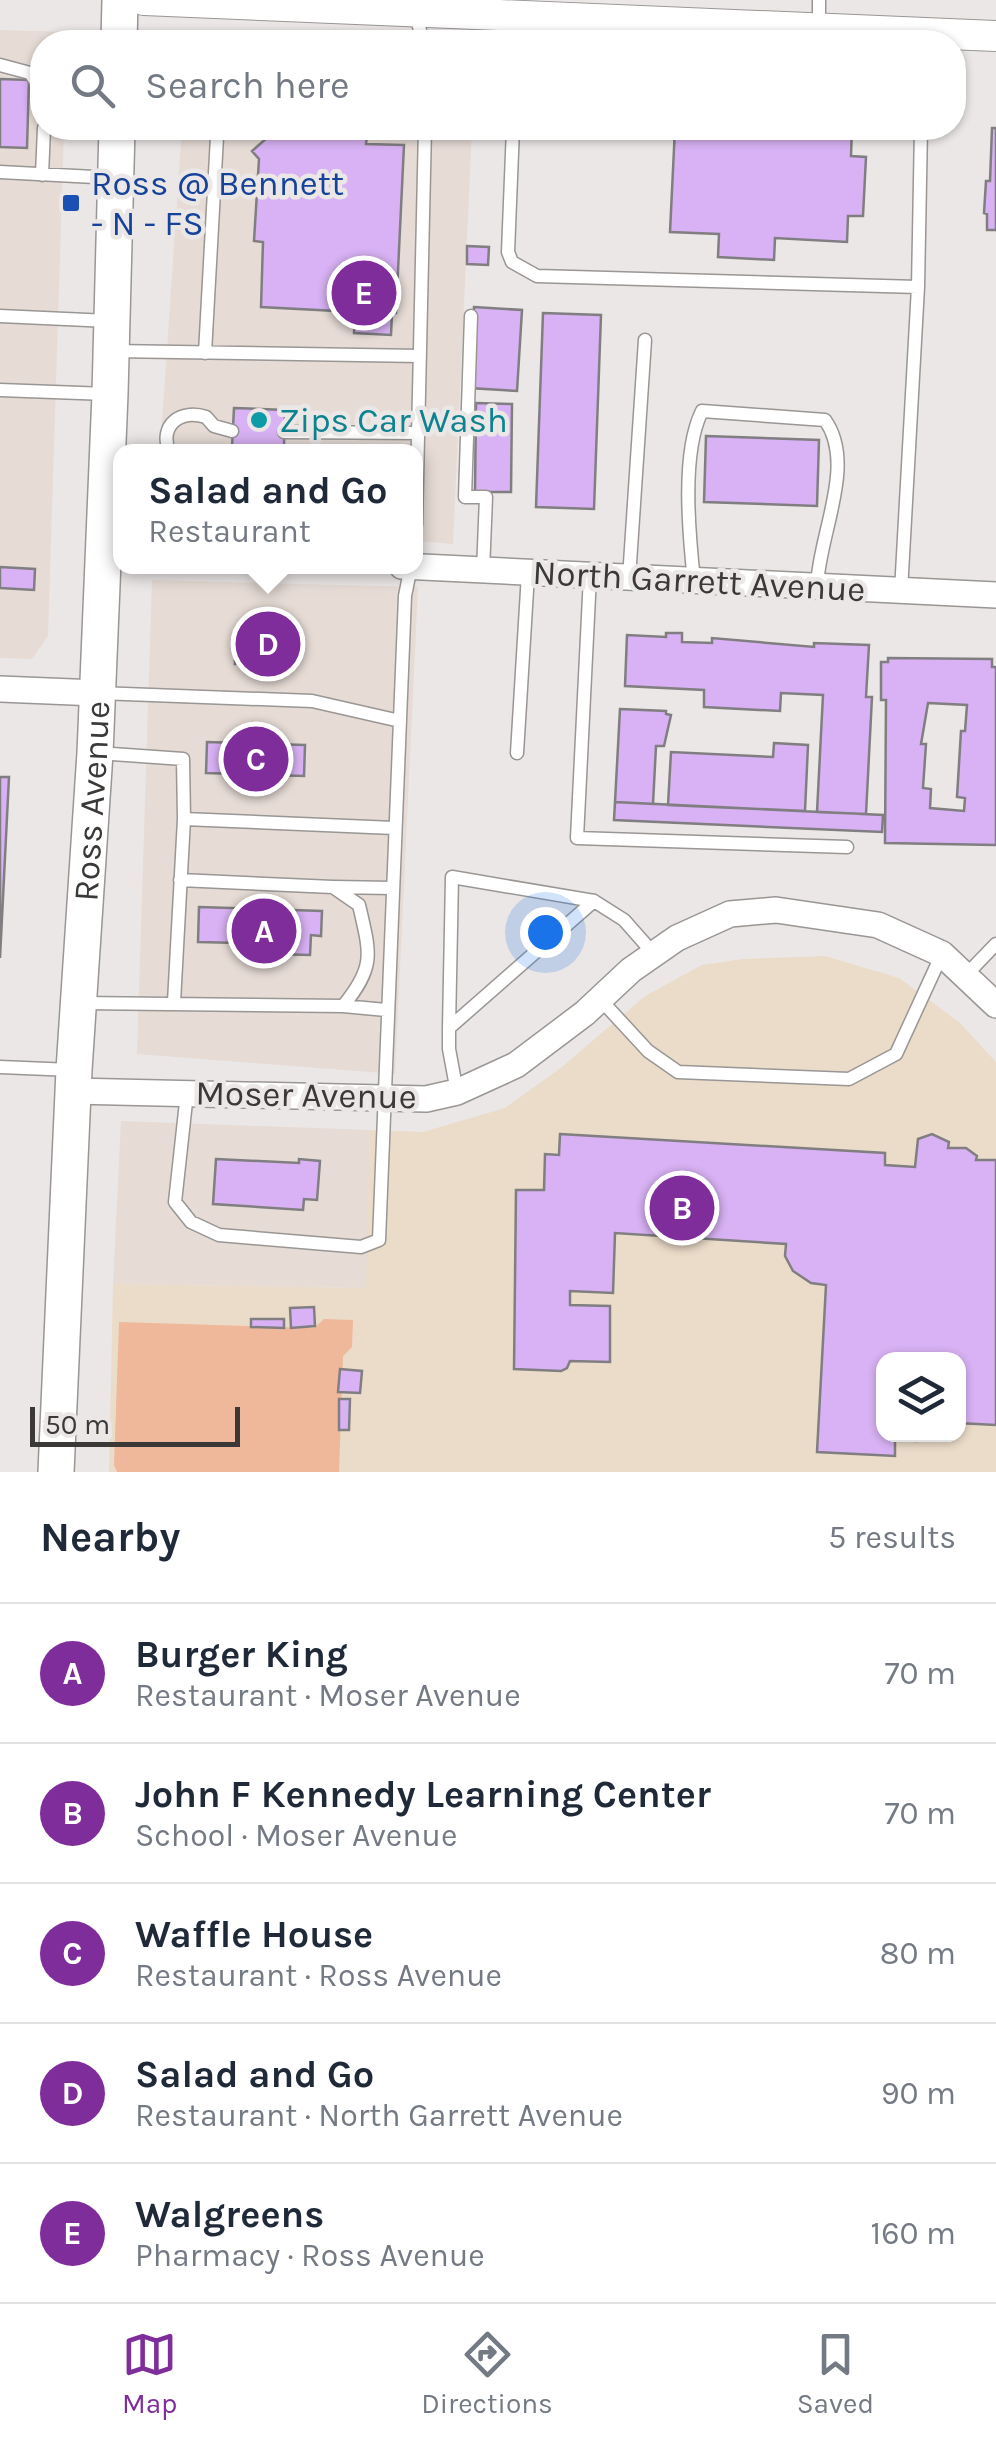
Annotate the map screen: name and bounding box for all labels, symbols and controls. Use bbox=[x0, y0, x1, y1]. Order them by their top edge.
search box bbox=[30, 30, 966, 140]
icon: search bbox=[65, 58, 120, 113]
text: Search here bbox=[145, 63, 349, 108]
place label: Ross @ Bennett - N - FS bbox=[91, 163, 344, 244]
marker: Ross @ Bennett - N - FS bbox=[60, 192, 82, 214]
pin: E bbox=[332, 256, 396, 330]
place label: Zips Car Wash bbox=[279, 400, 508, 441]
marker: Zips Car Wash bbox=[248, 409, 270, 431]
popup bbox=[113, 444, 423, 574]
text: Salad and Go bbox=[148, 468, 388, 513]
text: Restaurant bbox=[148, 513, 311, 550]
street label: North Garrett Avenue bbox=[532, 552, 866, 610]
pin: D bbox=[236, 606, 300, 682]
street label: Ross Avenue bbox=[65, 700, 118, 903]
pin: C bbox=[224, 722, 288, 796]
pin: A bbox=[232, 894, 296, 968]
your location bbox=[520, 907, 571, 958]
street label: Moser Avenue bbox=[195, 1073, 417, 1117]
pin: B bbox=[650, 1170, 714, 1246]
map controls bbox=[876, 1352, 966, 1442]
button: layers bbox=[876, 1352, 966, 1442]
scale bar bbox=[30, 1402, 240, 1446]
text: 50 m bbox=[45, 1408, 110, 1441]
text: Nearby bbox=[40, 1512, 180, 1562]
text: 5 results bbox=[828, 1519, 956, 1556]
text: Burger King bbox=[135, 1632, 348, 1677]
text: A bbox=[62, 1655, 83, 1692]
text: 70 m bbox=[884, 1655, 956, 1692]
text: Restaurant · Moser Avenue bbox=[135, 1677, 521, 1714]
text: John F Kennedy Learning Center bbox=[135, 1772, 711, 1817]
text: B bbox=[62, 1795, 83, 1832]
text: 70 m bbox=[884, 1795, 956, 1832]
text: School · Moser Avenue bbox=[135, 1817, 457, 1854]
text: Waffle House bbox=[135, 1912, 373, 1957]
text: C bbox=[62, 1935, 83, 1972]
text: 80 m bbox=[880, 1935, 956, 1972]
text: Restaurant · Ross Avenue bbox=[135, 1957, 502, 1994]
text: Salad and Go bbox=[135, 2052, 374, 2097]
text: D bbox=[62, 2075, 83, 2112]
text: 90 m bbox=[881, 2075, 956, 2112]
text: Restaurant · North Garrett Avenue bbox=[135, 2097, 623, 2134]
text: Walgreens bbox=[135, 2192, 324, 2237]
text: E bbox=[63, 2215, 82, 2252]
text: 160 m bbox=[871, 2215, 956, 2252]
text: Pharmacy · Ross Avenue bbox=[135, 2237, 485, 2274]
tab: Map bbox=[122, 2327, 177, 2420]
tab: Directions bbox=[421, 2327, 553, 2420]
tab: Saved bbox=[797, 2327, 874, 2420]

